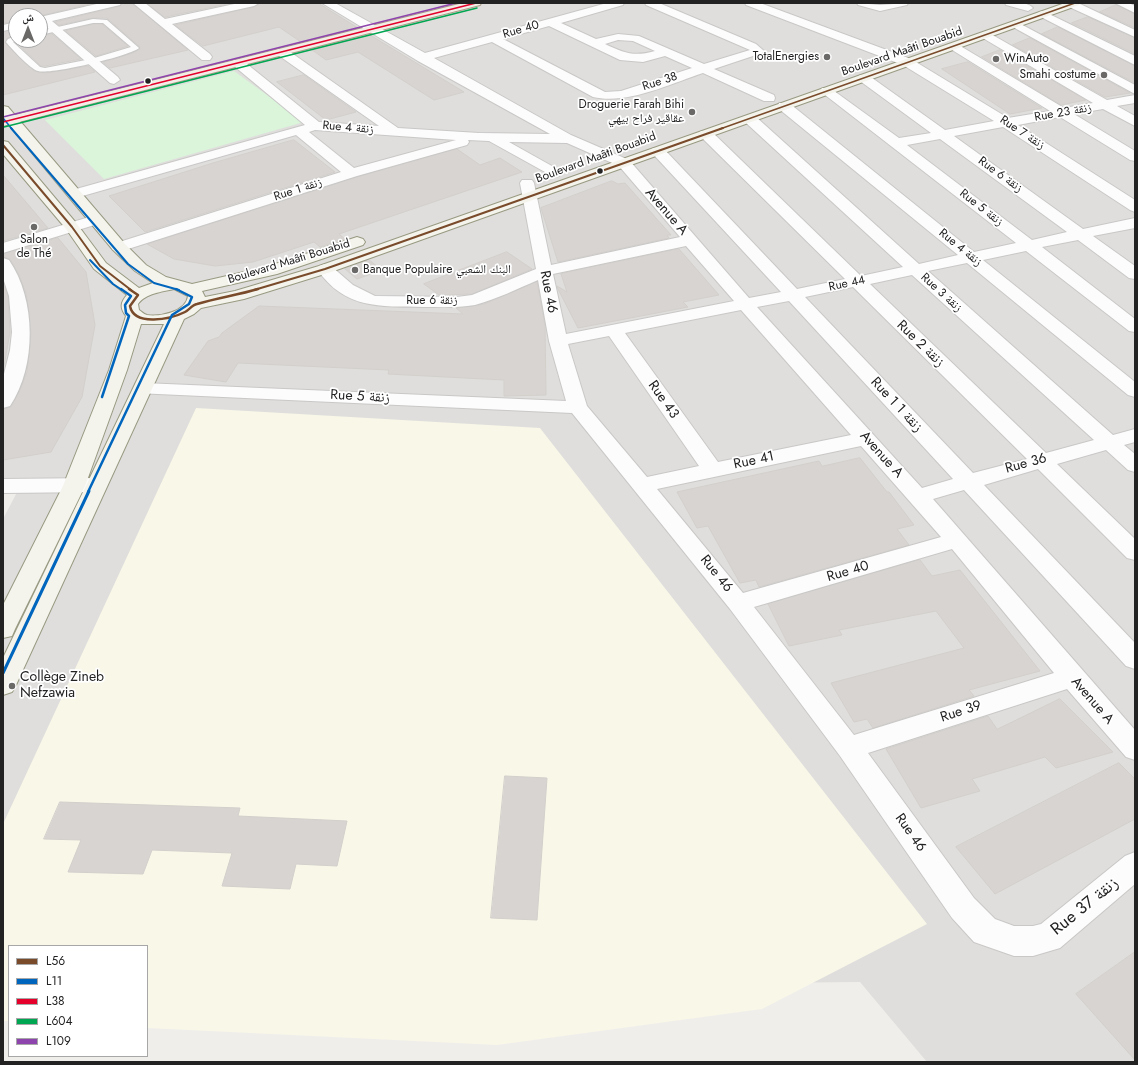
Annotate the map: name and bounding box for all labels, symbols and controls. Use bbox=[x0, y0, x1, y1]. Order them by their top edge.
north arrow bbox=[8, 8, 48, 48]
text: ش bbox=[22, 9, 34, 25]
street label: Rue 40 bbox=[501, 18, 541, 42]
street label: Boulevard Maâti Bouabid bbox=[840, 25, 964, 79]
place label: TotalEnergies bbox=[753, 50, 819, 64]
marker: TotalEnergies bbox=[822, 52, 832, 62]
place label: WinAuto bbox=[1004, 52, 1049, 66]
marker: WinAuto bbox=[991, 54, 1001, 64]
place label: Smahi costume bbox=[1019, 68, 1096, 82]
street label: Rue 38 bbox=[641, 70, 679, 94]
marker: Smahi costume bbox=[1099, 70, 1109, 80]
unlabelled marker bbox=[143, 76, 153, 86]
place label: Droguerie Farah Bihi عقاقير فراح بيهي bbox=[579, 98, 684, 126]
street label: Rue 23 زنقة bbox=[1033, 101, 1093, 125]
marker: Droguerie Farah Bihi عقاقير فراح بيهي bbox=[687, 107, 697, 117]
street label: Rue 7 زنقة bbox=[997, 113, 1047, 153]
street label: Rue 4 زنقة bbox=[322, 119, 374, 137]
street label: Boulevard Maâti Bouabid bbox=[534, 130, 658, 186]
street label: Rue 6 زنقة bbox=[975, 154, 1025, 196]
unlabelled marker bbox=[595, 166, 605, 176]
street label: Rue 1 زنقة bbox=[272, 175, 324, 205]
street label: Avenue A bbox=[641, 185, 691, 239]
street label: Rue 5 زنقة bbox=[956, 187, 1006, 229]
marker: Salon de Thé bbox=[29, 222, 39, 232]
street label: Rue 4 زنقة bbox=[935, 226, 985, 270]
place label: Salon de Thé bbox=[17, 233, 51, 261]
street label: Boulevard Maâti Bouabid bbox=[226, 237, 352, 287]
place label: Banque Populaire البنك الشعبي bbox=[363, 263, 511, 277]
marker: Banque Populaire البنك الشعبي bbox=[350, 265, 360, 275]
street label: Rue 46 bbox=[536, 269, 560, 315]
street label: Rue 3 زنقة bbox=[917, 271, 965, 315]
street label: Rue 44 bbox=[828, 273, 866, 295]
street label: Rue 6 زنقة bbox=[406, 294, 458, 308]
street label: Rue 2 زنقة bbox=[893, 317, 947, 371]
street label: Rue 1 زنقة 1 bbox=[866, 374, 926, 436]
street label: Rue 43 bbox=[644, 378, 682, 422]
street label: Rue 5 زنقة bbox=[330, 387, 390, 407]
street label: Avenue A bbox=[856, 428, 906, 482]
street label: Rue 41 bbox=[732, 449, 776, 473]
street label: Rue 36 bbox=[1003, 450, 1049, 478]
street label: Rue 46 bbox=[696, 552, 736, 596]
street label: Rue 40 bbox=[825, 558, 871, 586]
place label: Collège Zineb Nefzawia bbox=[20, 670, 104, 702]
street label: Avenue A bbox=[1067, 674, 1117, 728]
marker: Collège Zineb Nefzawia bbox=[7, 681, 17, 691]
street label: Rue 39 bbox=[938, 697, 984, 727]
street label: Rue 46 bbox=[891, 811, 929, 855]
street label: Rue 37 زنقة bbox=[1047, 874, 1123, 940]
legend bbox=[8, 945, 148, 1057]
text: L56 bbox=[46, 952, 65, 970]
text: L11 bbox=[46, 972, 62, 990]
text: L38 bbox=[46, 992, 65, 1010]
text: L604 bbox=[46, 1012, 73, 1030]
text: L109 bbox=[46, 1032, 71, 1050]

